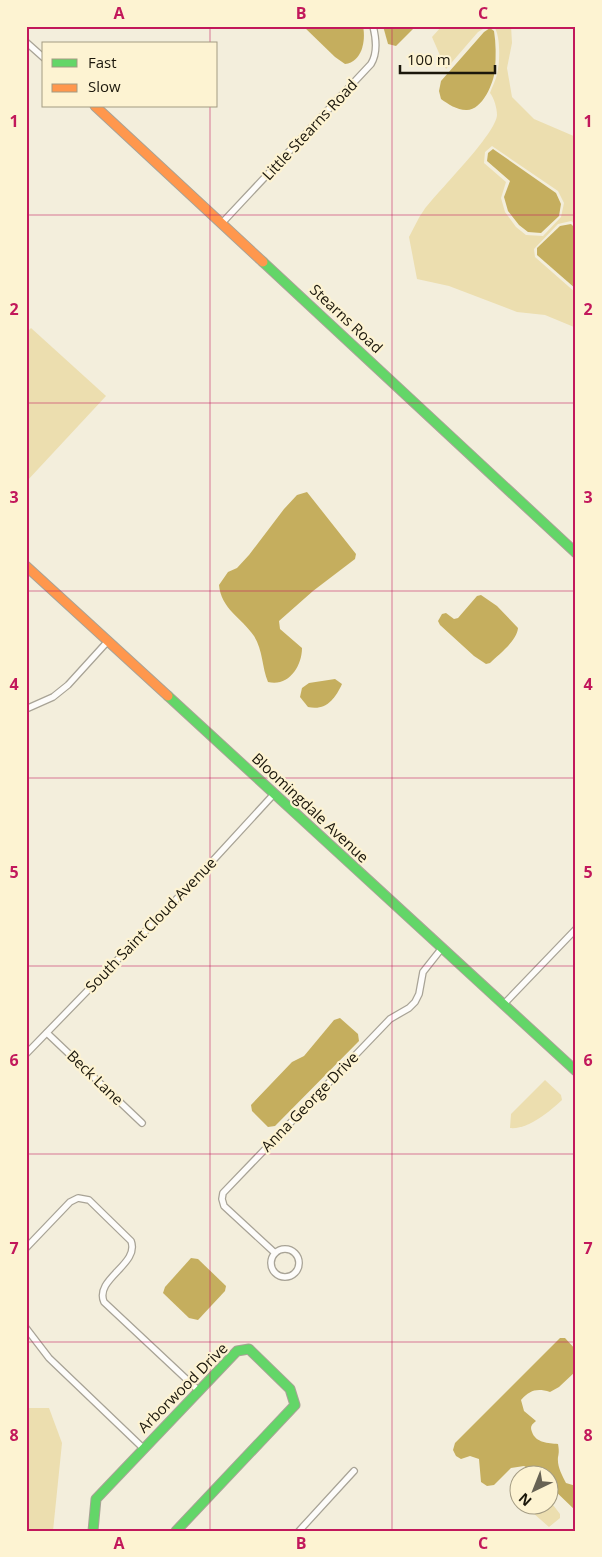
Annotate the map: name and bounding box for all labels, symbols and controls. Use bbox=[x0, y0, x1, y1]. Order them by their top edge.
text: A bbox=[113, 2, 125, 24]
text: B bbox=[296, 2, 306, 24]
text: C bbox=[478, 2, 488, 24]
legend bbox=[42, 42, 218, 108]
scale bar bbox=[400, 42, 494, 74]
text: 100 m bbox=[407, 49, 451, 69]
text: Fast bbox=[88, 52, 117, 72]
street label: Little Stearns Road bbox=[257, 75, 361, 184]
text: Slow bbox=[88, 76, 121, 96]
text: 1 bbox=[9, 110, 19, 132]
text: 1 bbox=[583, 110, 593, 132]
street label: Stearns Road bbox=[306, 279, 387, 357]
text: 2 bbox=[9, 298, 19, 320]
text: 2 bbox=[583, 298, 593, 320]
text: 3 bbox=[9, 486, 19, 508]
text: 3 bbox=[583, 486, 593, 508]
text: 4 bbox=[9, 673, 19, 695]
text: 4 bbox=[583, 673, 593, 695]
street label: Bloomingdale Avenue bbox=[248, 748, 373, 867]
street label: South Saint Cloud Avenue bbox=[80, 852, 220, 996]
text: 5 bbox=[9, 861, 19, 883]
text: 5 bbox=[583, 861, 593, 883]
street label: Beck Lane bbox=[63, 1045, 128, 1109]
street label: Anna George Drive bbox=[256, 1047, 362, 1156]
text: 6 bbox=[9, 1049, 19, 1071]
text: 6 bbox=[583, 1049, 593, 1071]
text: 7 bbox=[9, 1237, 19, 1259]
text: 7 bbox=[583, 1237, 593, 1259]
street label: Arborwood Drive bbox=[133, 1338, 232, 1437]
text: 8 bbox=[9, 1424, 19, 1446]
text: 8 bbox=[583, 1424, 593, 1446]
north arrow bbox=[510, 1464, 560, 1514]
text: N bbox=[514, 1489, 535, 1511]
text: A bbox=[113, 1532, 125, 1554]
text: B bbox=[296, 1532, 306, 1554]
text: C bbox=[478, 1532, 488, 1554]

